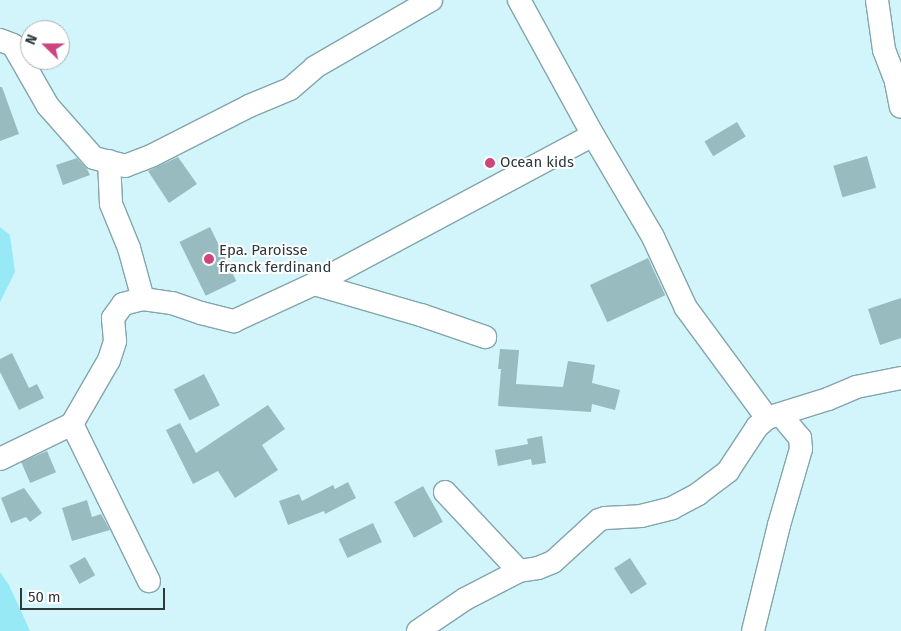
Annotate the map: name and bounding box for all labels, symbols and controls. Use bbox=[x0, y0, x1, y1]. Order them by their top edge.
north arrow bbox=[20, 20, 70, 70]
text: N bbox=[22, 32, 41, 47]
place label: Ocean kids bbox=[500, 154, 574, 172]
marker: Ocean kids bbox=[484, 157, 496, 169]
place label: Epa. Paroisse franck ferdinand bbox=[219, 241, 331, 276]
marker: Epa. Paroisse franck ferdinand bbox=[203, 253, 215, 265]
scale bar bbox=[22, 578, 168, 610]
text: 50 m bbox=[28, 588, 61, 606]

